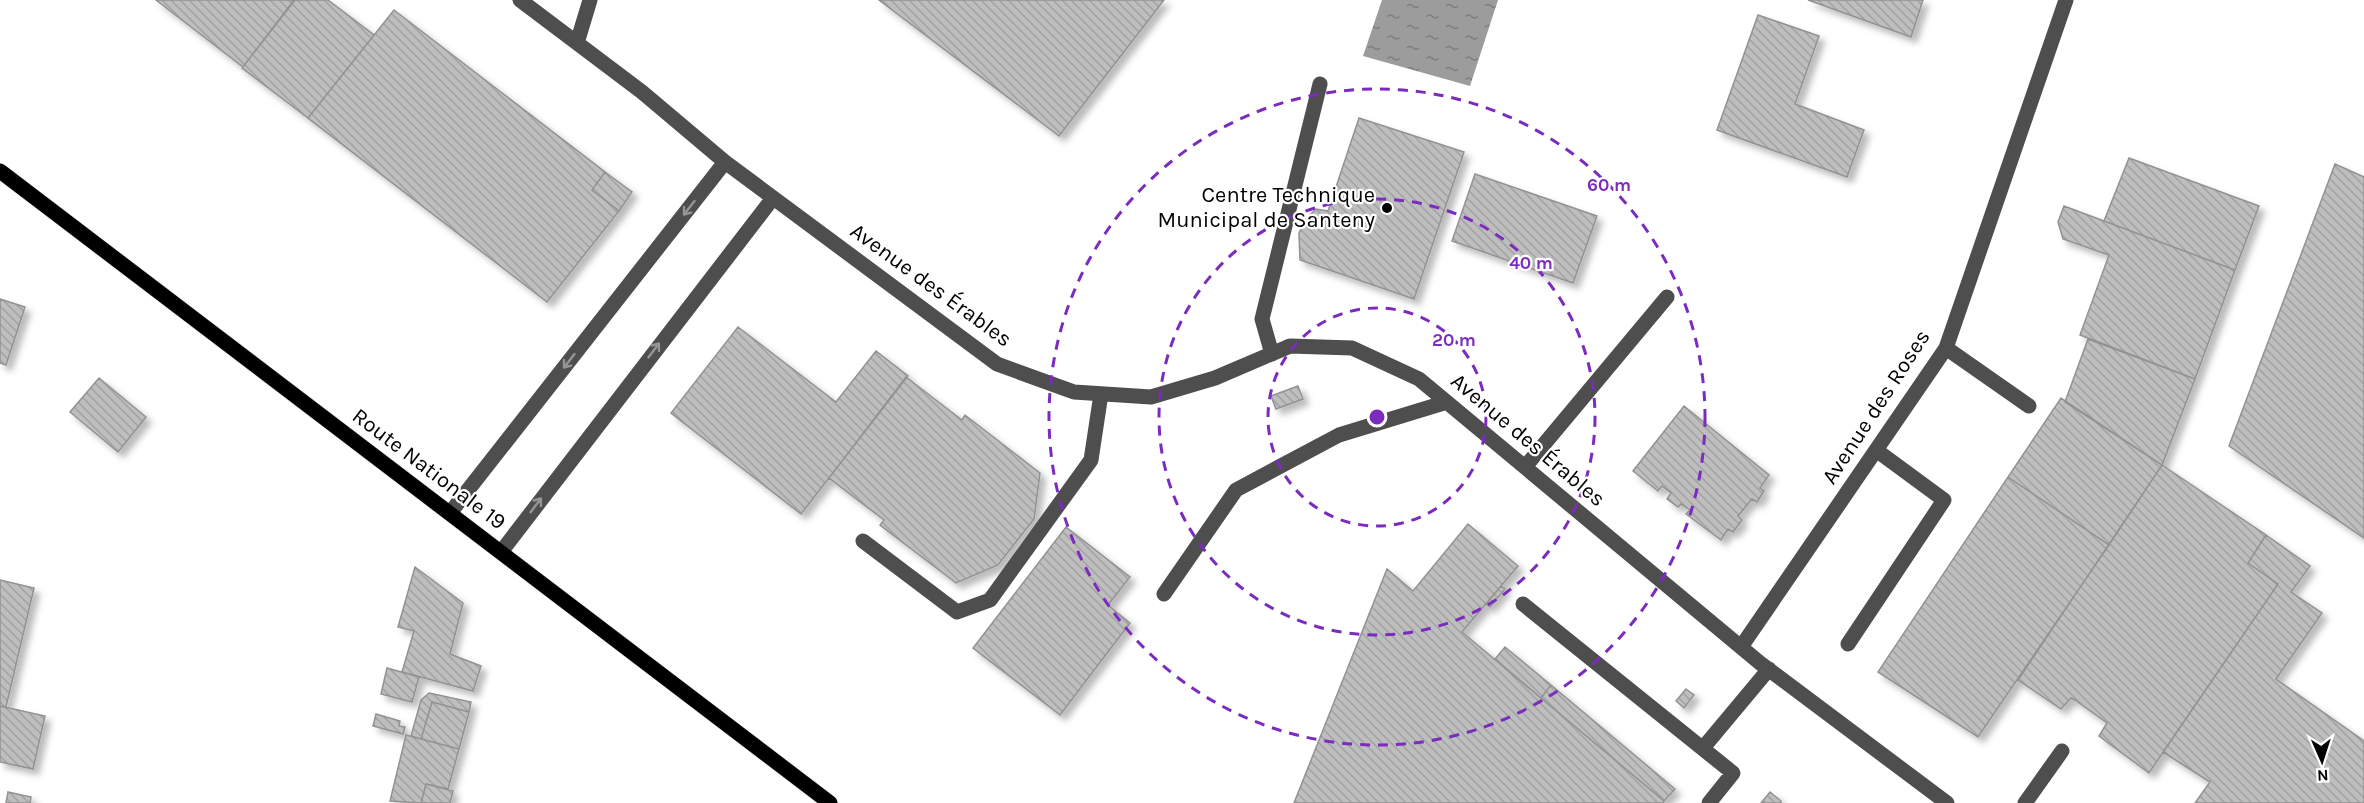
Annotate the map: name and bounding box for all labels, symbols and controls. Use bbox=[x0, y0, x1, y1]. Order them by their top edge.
text: 60 m bbox=[1587, 174, 1631, 196]
place label: Centre Technique Municipal de Santeny bbox=[1158, 182, 1375, 233]
one-way arrow bbox=[683, 200, 696, 216]
marker: Centre Technique Municipal de Santeny bbox=[1380, 201, 1394, 215]
street label: Avenue des Érables bbox=[845, 217, 1017, 352]
text: 40 m bbox=[1509, 252, 1553, 274]
street label: Avenue des Roses bbox=[1816, 325, 1936, 489]
text: 20 m bbox=[1432, 329, 1476, 351]
one-way arrow bbox=[648, 343, 661, 359]
one-way arrow bbox=[563, 353, 576, 369]
street label: Avenue des Érables bbox=[1446, 367, 1611, 512]
street label: Route Nationale 19 bbox=[347, 403, 511, 535]
centre of rings bbox=[1367, 407, 1387, 427]
one-way arrow bbox=[530, 498, 543, 514]
north arrow bbox=[2292, 731, 2352, 791]
text: N bbox=[2317, 766, 2329, 785]

